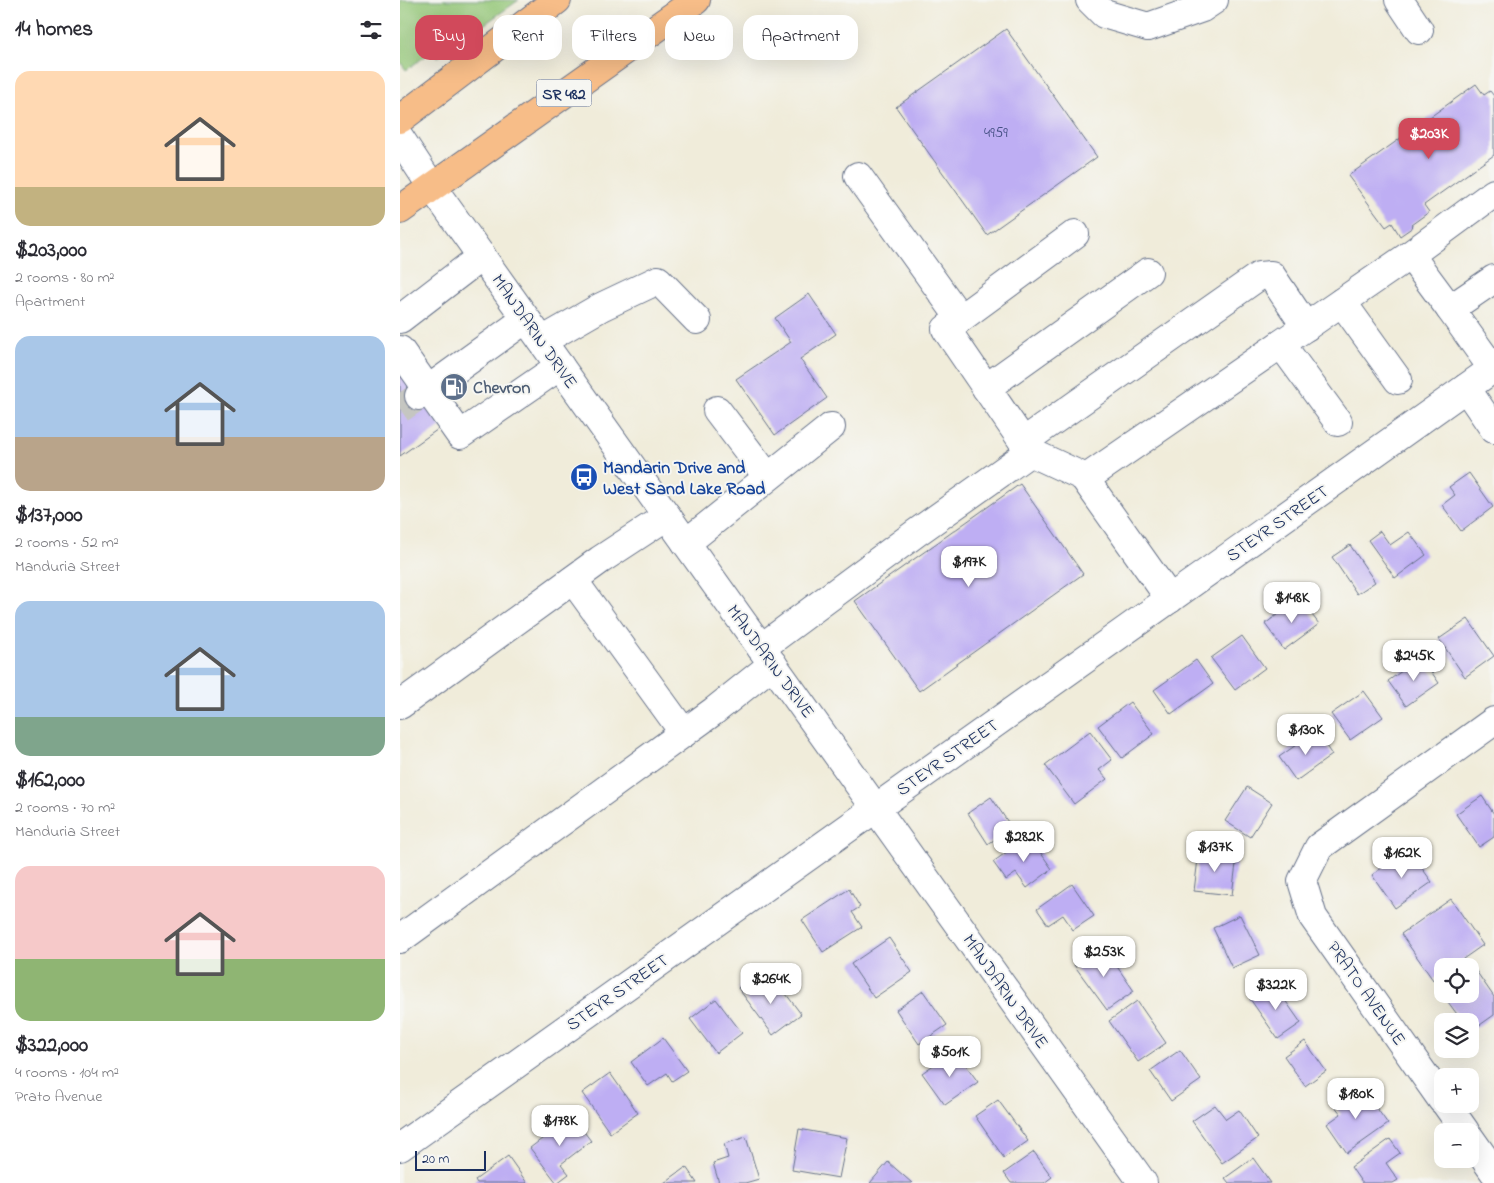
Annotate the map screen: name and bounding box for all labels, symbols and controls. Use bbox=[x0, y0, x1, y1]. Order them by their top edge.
text: 14 homes bbox=[15, 15, 93, 45]
chip: Buy bbox=[415, 15, 483, 60]
chip: Rent bbox=[493, 15, 562, 60]
chip: Filters bbox=[572, 15, 655, 60]
chip: New bbox=[665, 15, 733, 60]
chip: Apartment bbox=[743, 15, 858, 60]
icon: filters bbox=[357, 16, 385, 44]
road number: SR 482 bbox=[536, 80, 592, 106]
icon: home bbox=[155, 104, 245, 194]
pin: $203K bbox=[1394, 118, 1464, 160]
house number: 4959 bbox=[984, 122, 1008, 144]
text: $203K bbox=[1410, 122, 1448, 146]
text: $203,000 bbox=[15, 236, 87, 266]
text: 2 rooms · 80 m² bbox=[15, 266, 115, 290]
street label: MANDARIN DRIVE bbox=[484, 269, 583, 395]
text: Apartment bbox=[15, 290, 85, 314]
icon: home bbox=[155, 369, 245, 459]
fuel station icon: Chevron bbox=[439, 372, 469, 402]
place label: Chevron bbox=[473, 376, 530, 402]
place label: Mandarin Drive and West Sand Lake Road bbox=[603, 456, 766, 503]
bus stop icon: Mandarin Drive and West Sand Lake Road bbox=[569, 462, 599, 492]
street label: STEYR STREET bbox=[1222, 480, 1335, 570]
text: $137,000 bbox=[15, 501, 83, 531]
text: 2 rooms · 52 m² bbox=[15, 531, 119, 555]
pin: $197K bbox=[934, 546, 1004, 588]
text: $197K bbox=[952, 550, 986, 574]
text: Manduria Street bbox=[15, 555, 120, 579]
pin: $148K bbox=[1257, 582, 1327, 624]
text: $148K bbox=[1274, 586, 1310, 610]
street label: MANDARIN DRIVE bbox=[719, 600, 820, 724]
icon: home bbox=[155, 634, 245, 724]
pin: $245K bbox=[1379, 640, 1449, 682]
text: $245K bbox=[1393, 644, 1435, 668]
street label: STEYR STREET bbox=[892, 714, 1005, 804]
pin: $130K bbox=[1271, 714, 1341, 756]
text: $130K bbox=[1288, 718, 1324, 742]
text: $162,000 bbox=[15, 766, 85, 796]
text: 2 rooms · 70 m² bbox=[15, 796, 115, 820]
text: Manduria Street bbox=[15, 820, 120, 844]
pin: $282K bbox=[989, 820, 1059, 863]
text: $282K bbox=[1004, 825, 1044, 849]
pin: $137K bbox=[1180, 830, 1250, 873]
text: $137K bbox=[1197, 835, 1233, 859]
pin: $162K bbox=[1367, 836, 1437, 879]
text: $162K bbox=[1383, 841, 1421, 865]
icon: home bbox=[155, 899, 245, 989]
street label: MANDARIN DRIVE bbox=[955, 929, 1054, 1055]
pin: $253K bbox=[1069, 936, 1139, 978]
street label: PRATO AVENUE bbox=[1320, 937, 1411, 1052]
text: $253K bbox=[1083, 940, 1125, 964]
street label: STEYR STREET bbox=[562, 949, 675, 1039]
map controls bbox=[1434, 958, 1479, 1168]
button: locate bbox=[1434, 958, 1479, 1003]
pin: $264K bbox=[736, 962, 806, 1005]
text: $264K bbox=[751, 967, 791, 991]
pin: $322K bbox=[1241, 968, 1311, 1011]
text: $322K bbox=[1256, 973, 1296, 997]
button: layers bbox=[1434, 1013, 1479, 1058]
text: $322,000 bbox=[15, 1031, 88, 1061]
pin: $501K bbox=[915, 1036, 985, 1078]
text: $501K bbox=[931, 1040, 969, 1064]
text: 4 rooms · 104 m² bbox=[15, 1061, 119, 1085]
button: + bbox=[1434, 1068, 1479, 1113]
pin: $180K bbox=[1321, 1078, 1391, 1120]
text: $180K bbox=[1338, 1082, 1374, 1106]
text: Prato Avenue bbox=[15, 1085, 102, 1109]
pin: $178K bbox=[525, 1104, 595, 1147]
text: $178K bbox=[542, 1109, 578, 1133]
button: − bbox=[1434, 1123, 1479, 1168]
scale bar bbox=[415, 1148, 486, 1171]
text: 20 m bbox=[422, 1149, 449, 1170]

